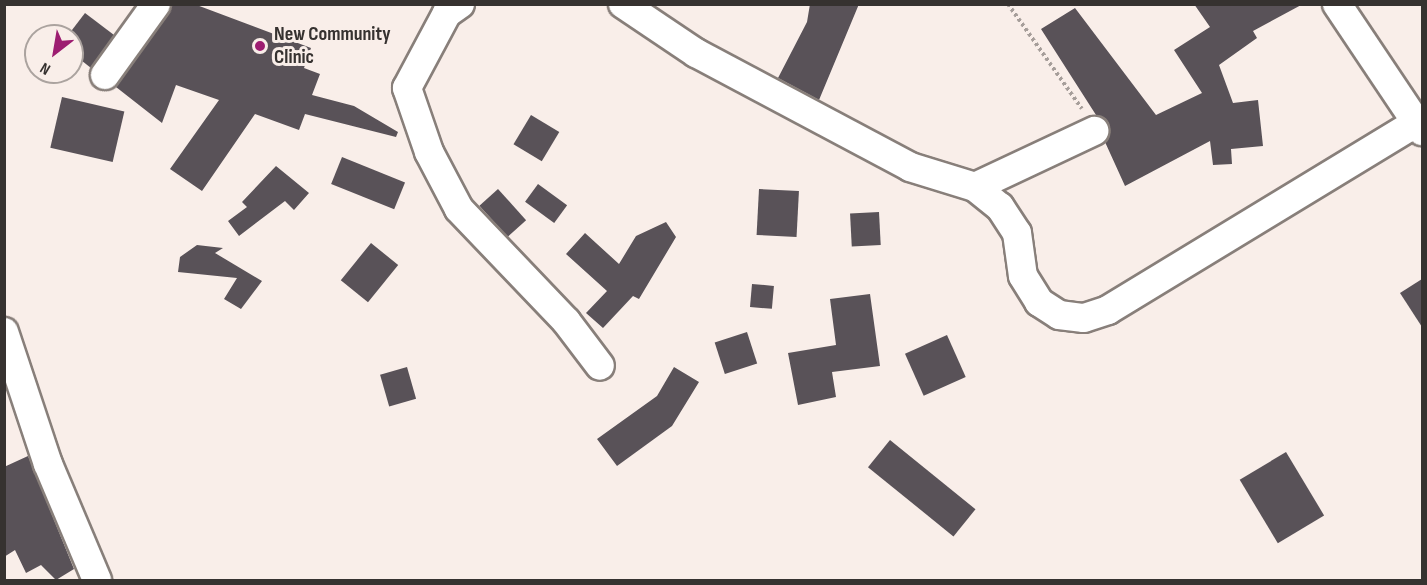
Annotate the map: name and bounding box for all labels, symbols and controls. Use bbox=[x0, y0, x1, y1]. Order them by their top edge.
place label: New Community Clinic bbox=[274, 22, 390, 69]
north arrow bbox=[24, 24, 84, 84]
marker: New Community Clinic bbox=[251, 37, 269, 55]
text: N bbox=[37, 58, 54, 78]

